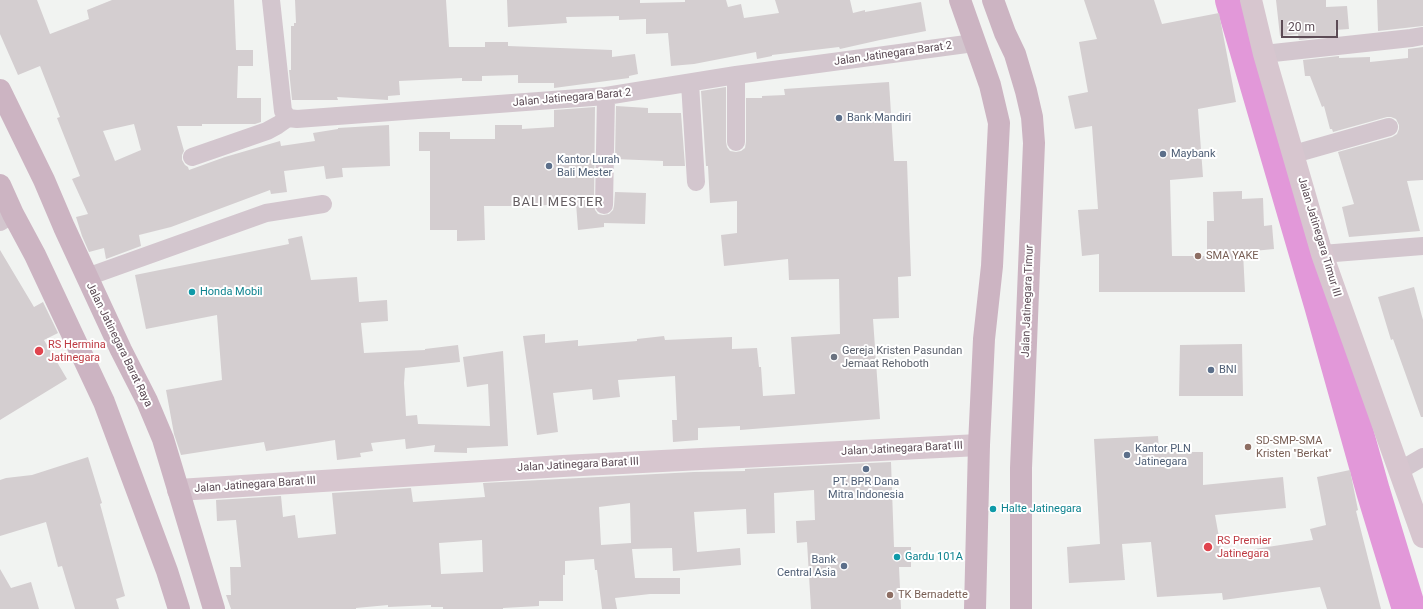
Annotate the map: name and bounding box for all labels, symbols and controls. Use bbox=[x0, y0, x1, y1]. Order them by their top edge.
scale bar bbox=[1283, 12, 1340, 38]
text: 20 m bbox=[1288, 20, 1315, 34]
street label: Jalan Jatinegara Barat 2 bbox=[833, 39, 953, 69]
street label: Jalan Jatinegara Barat 2 bbox=[512, 86, 632, 110]
place label: Bank Mandiri bbox=[847, 111, 911, 125]
marker: Bank Mandiri bbox=[834, 113, 844, 123]
place label: Maybank bbox=[1171, 147, 1216, 161]
marker: Maybank bbox=[1158, 149, 1168, 159]
place label: Kantor Lurah Bali Mester bbox=[557, 153, 619, 179]
marker: Kantor Lurah Bali Mester bbox=[544, 161, 554, 171]
street label: Jalan Jatinegara Timur III bbox=[1294, 176, 1344, 298]
district label: BALI MESTER bbox=[513, 195, 603, 211]
street label: Jalan Jatinegara Timur bbox=[1019, 244, 1037, 358]
place label: SMA YAKE bbox=[1206, 249, 1259, 263]
marker: SMA YAKE bbox=[1193, 251, 1203, 261]
street label: Jalan Jatinegara Barat Raya bbox=[83, 281, 155, 409]
place label: Honda Mobil bbox=[200, 285, 263, 299]
marker: Honda Mobil bbox=[187, 287, 197, 297]
place label: RS Hermina Jatinegara bbox=[48, 338, 106, 364]
place label: Gereja Kristen Pasundan Jemaat Rehoboth bbox=[842, 344, 962, 370]
marker: RS Hermina Jatinegara bbox=[33, 345, 45, 357]
marker: Gereja Kristen Pasundan Jemaat Rehoboth bbox=[829, 352, 839, 362]
place label: BNI bbox=[1219, 363, 1237, 377]
marker: BNI bbox=[1206, 365, 1216, 375]
place label: SD-SMP-SMA Kristen "Berkat" bbox=[1256, 434, 1332, 460]
street label: Jalan Jatinegara Barat III bbox=[841, 439, 963, 459]
place label: Kantor PLN Jatinegara bbox=[1135, 442, 1191, 468]
marker: SD-SMP-SMA Kristen "Berkat" bbox=[1243, 442, 1253, 452]
marker: Kantor PLN Jatinegara bbox=[1122, 450, 1132, 460]
street label: Jalan Jatinegara Barat III bbox=[517, 455, 639, 475]
marker: PT. BPR Dana Mitra Indonesia bbox=[861, 464, 871, 474]
street label: Jalan Jatinegara Barat III bbox=[194, 474, 316, 496]
place label: PT. BPR Dana Mitra Indonesia bbox=[828, 475, 904, 501]
place label: Halte Jatinegara bbox=[1001, 502, 1082, 516]
marker: Halte Jatinegara bbox=[988, 504, 998, 514]
place label: RS Premier Jatinegara bbox=[1217, 534, 1271, 560]
marker: RS Premier Jatinegara bbox=[1202, 541, 1214, 553]
place label: Gardu 101A bbox=[905, 550, 963, 564]
marker: Gardu 101A bbox=[892, 552, 902, 562]
place label: Bank Central Asia bbox=[777, 553, 836, 579]
marker: Bank Central Asia bbox=[839, 561, 849, 571]
place label: TK Bernadette bbox=[898, 588, 968, 602]
marker: TK Bernadette bbox=[885, 590, 895, 600]

